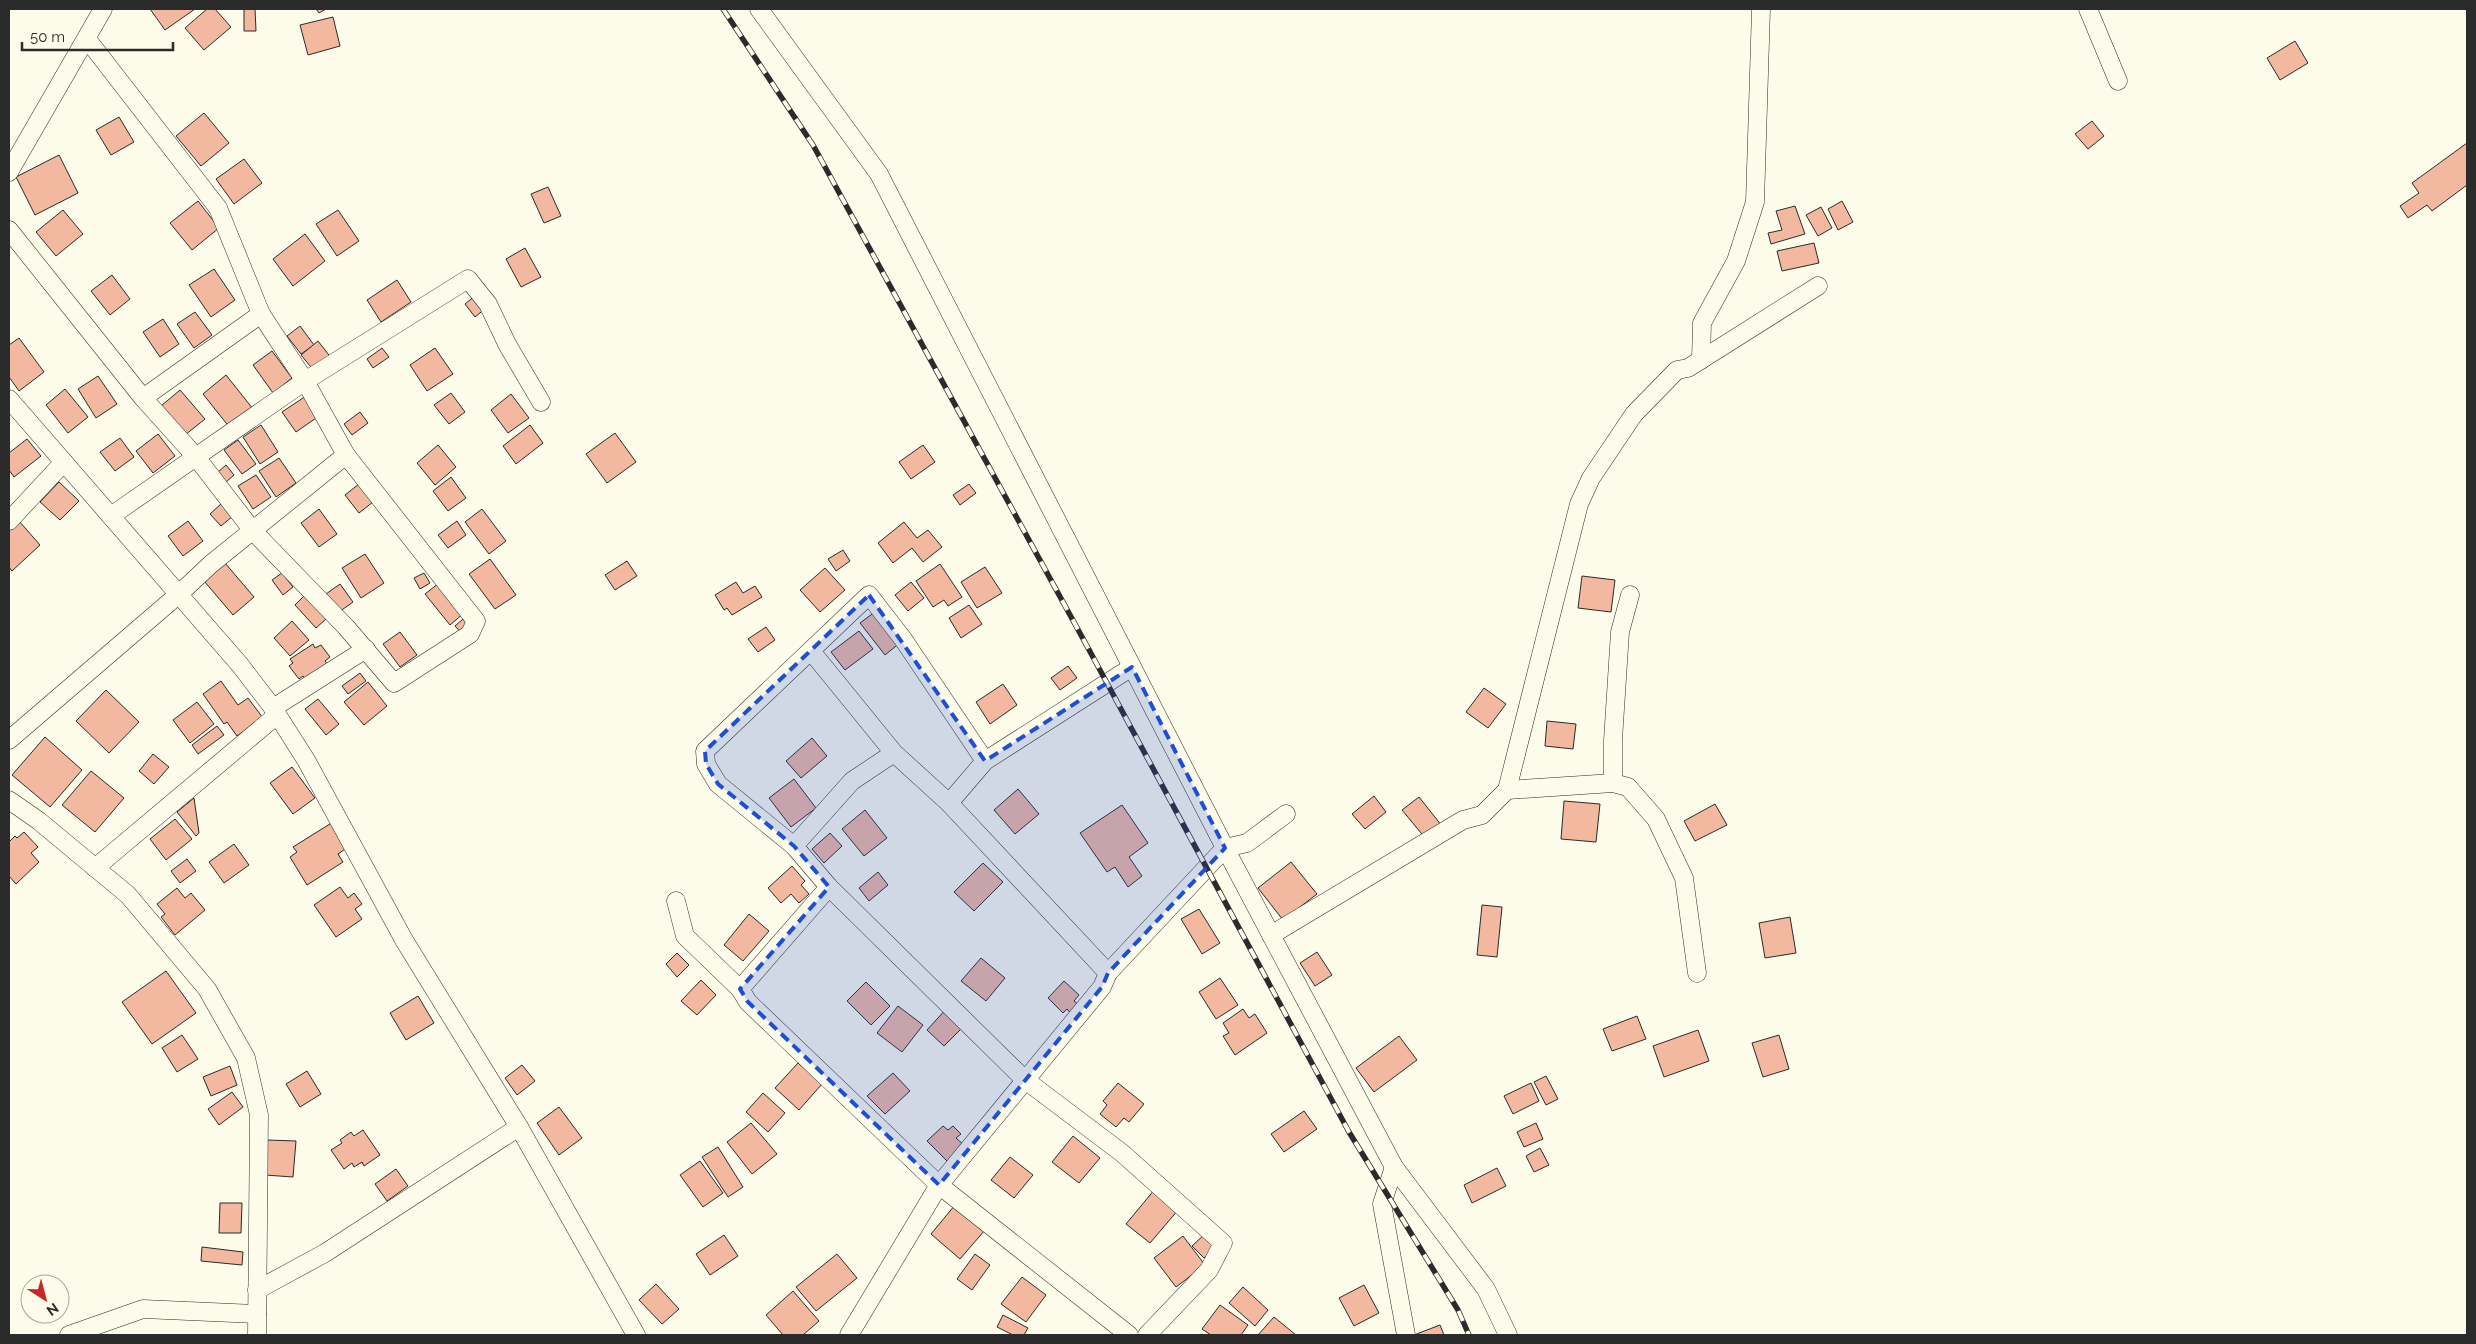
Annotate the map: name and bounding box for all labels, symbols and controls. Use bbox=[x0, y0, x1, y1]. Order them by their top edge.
scale bar bbox=[22, 20, 174, 52]
text: 50 m bbox=[30, 28, 65, 46]
north arrow bbox=[20, 1274, 70, 1324]
text: N bbox=[44, 1300, 62, 1319]

